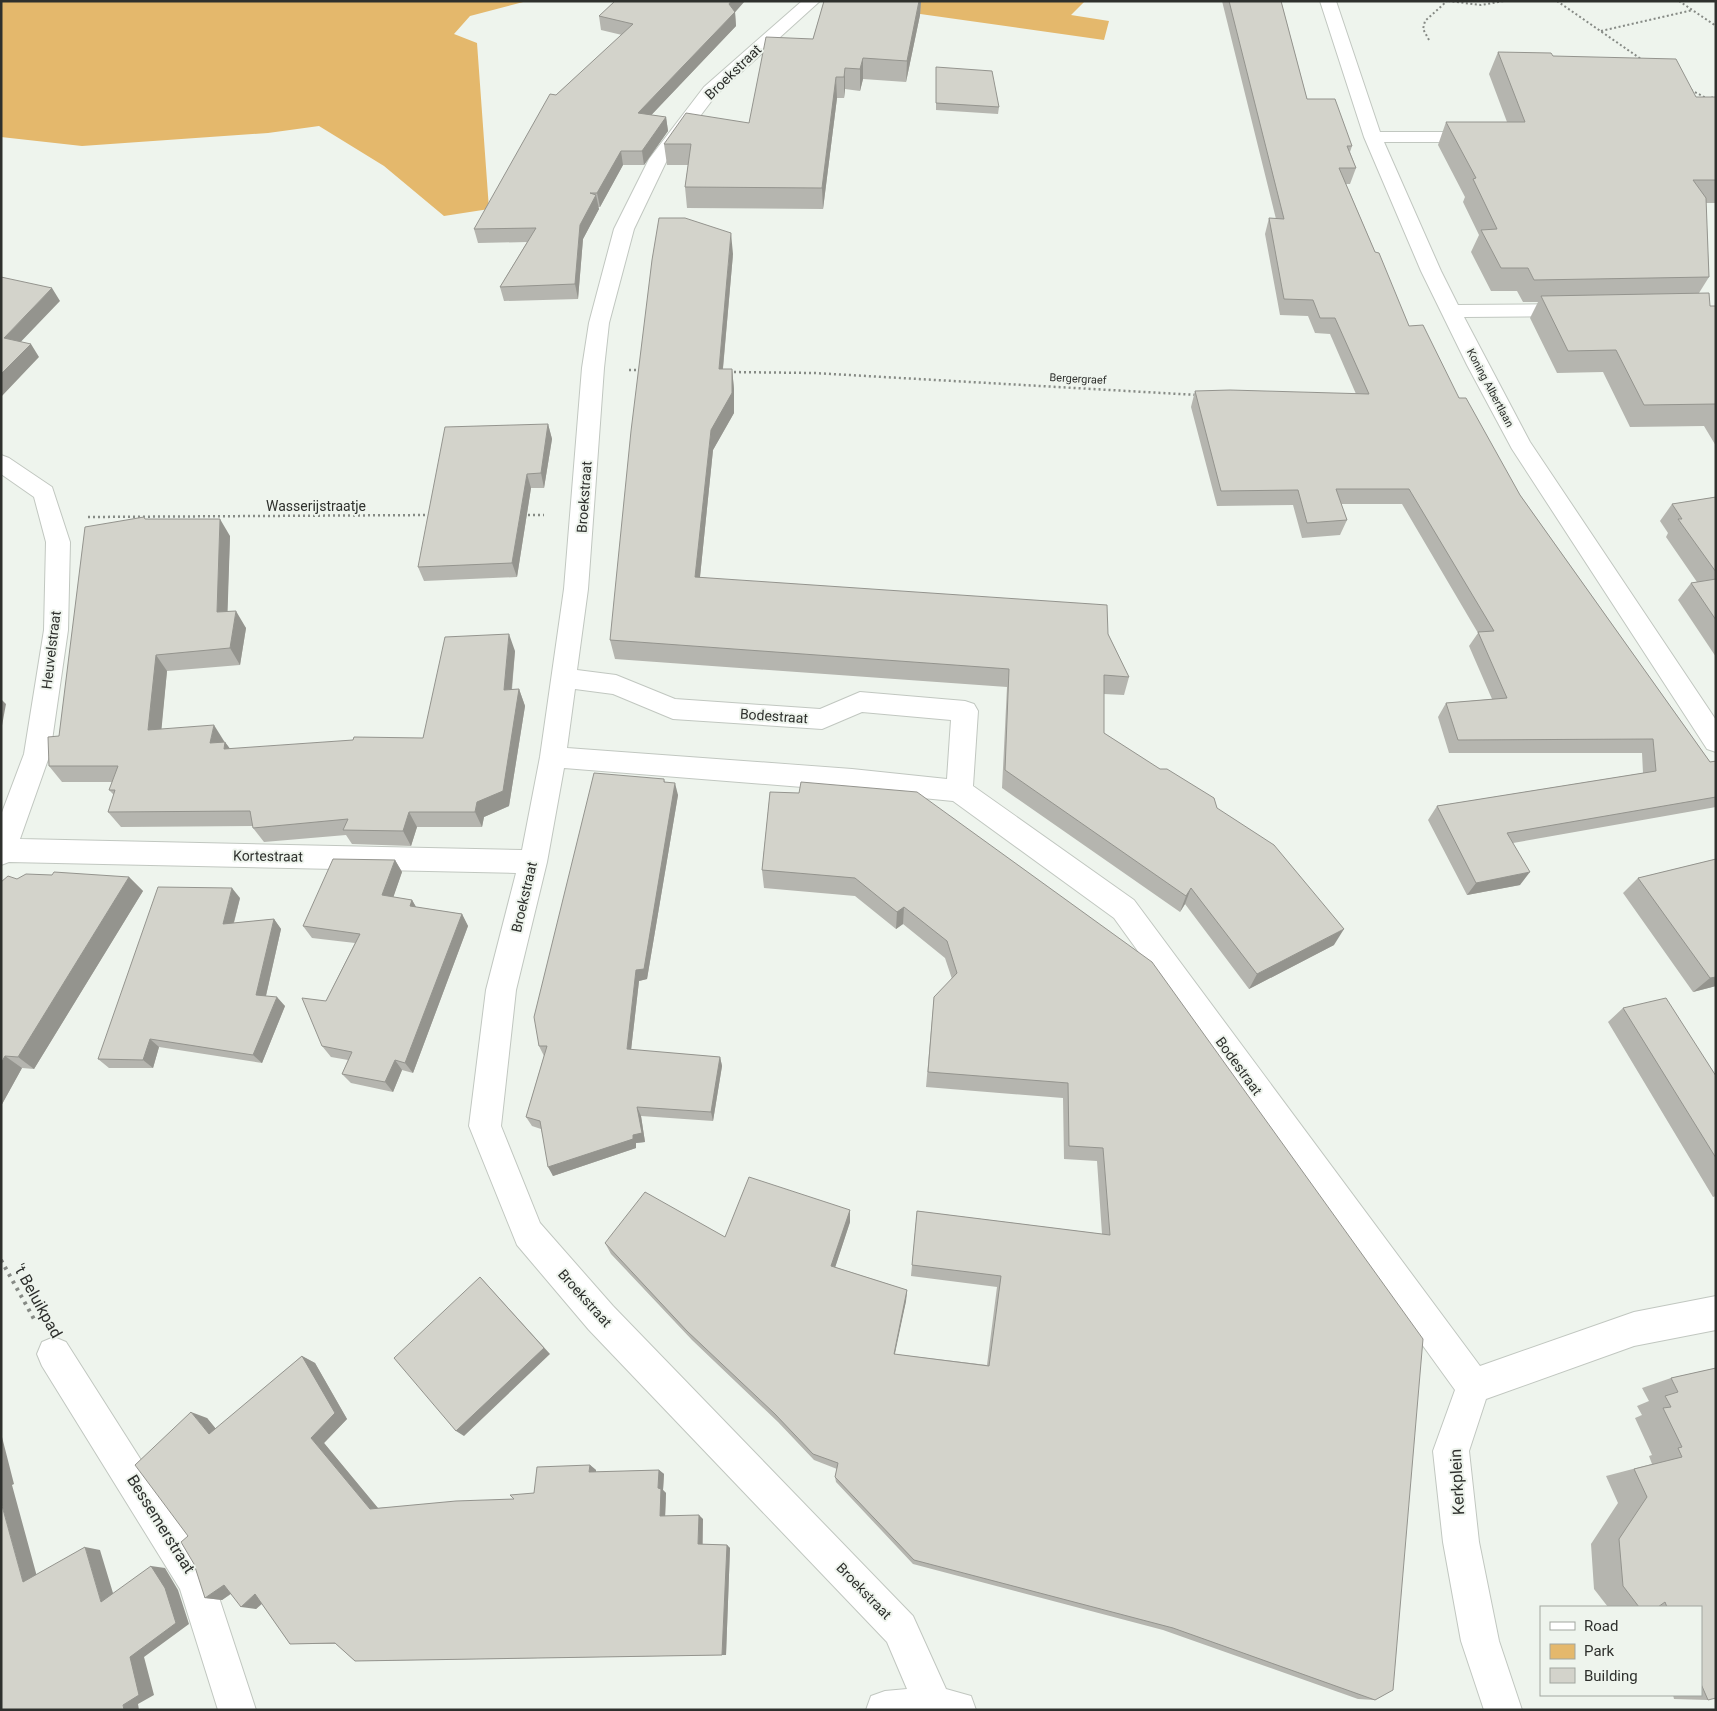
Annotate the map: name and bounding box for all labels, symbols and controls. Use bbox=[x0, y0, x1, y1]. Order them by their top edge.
street label: Broekstraat bbox=[702, 41, 765, 103]
street label: Koning Albertlaan bbox=[1464, 347, 1516, 429]
street label: Bergergraef bbox=[1049, 371, 1107, 387]
street label: Broekstraat bbox=[574, 460, 595, 533]
street label: Wasserijstraatje bbox=[266, 498, 366, 514]
street label: Heuvelstraat bbox=[38, 610, 64, 690]
street label: Bodestraat bbox=[739, 706, 809, 726]
street label: Kortestraat bbox=[233, 847, 303, 865]
street label: Broekstraat bbox=[508, 860, 540, 934]
street label: Bodestraat bbox=[1213, 1034, 1266, 1099]
street label: 't Beluikpad bbox=[10, 1261, 66, 1341]
street label: Broekstraat bbox=[555, 1266, 615, 1330]
street label: Kerkplein bbox=[1446, 1449, 1468, 1515]
street label: Bessemerstraat bbox=[123, 1471, 199, 1577]
street label: Broekstraat bbox=[833, 1560, 895, 1623]
legend bbox=[1540, 1606, 1702, 1696]
text: Road bbox=[1584, 1617, 1618, 1635]
text: Park bbox=[1584, 1642, 1615, 1660]
text: Building bbox=[1584, 1667, 1638, 1685]

